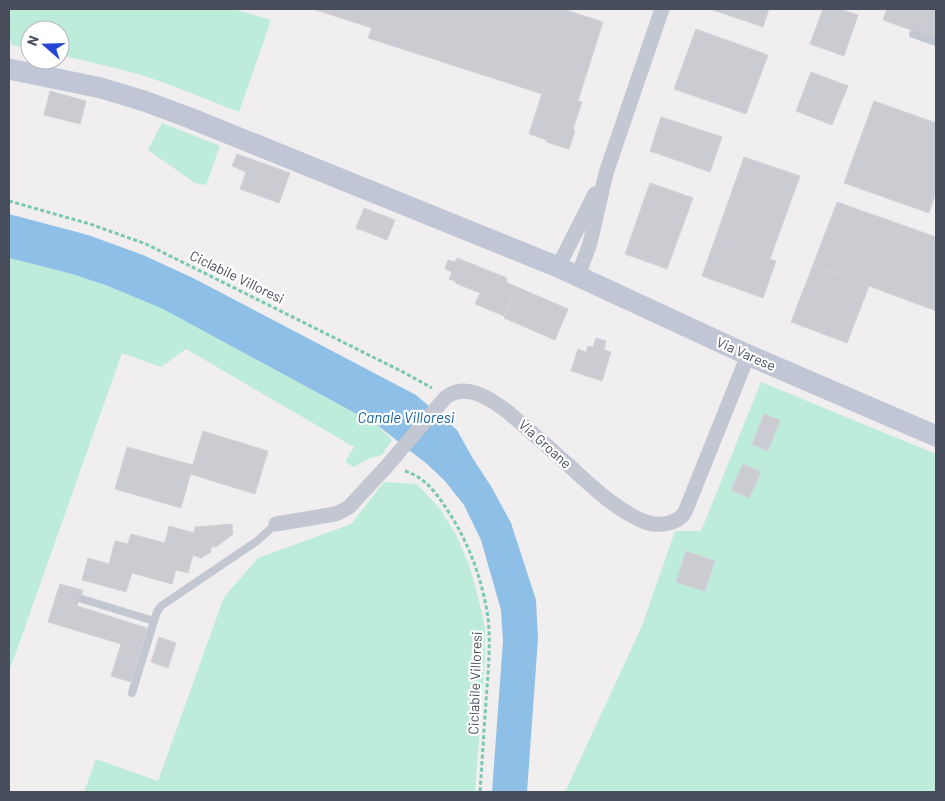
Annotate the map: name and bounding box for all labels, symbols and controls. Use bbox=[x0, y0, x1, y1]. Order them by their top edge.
north arrow bbox=[20, 20, 70, 70]
text: N bbox=[23, 33, 42, 48]
street label: Ciclabile Villoresi bbox=[187, 246, 287, 307]
street label: Via Varese bbox=[714, 333, 778, 374]
water label: Canale Villoresi bbox=[358, 408, 455, 426]
street label: Via Groane bbox=[515, 416, 575, 472]
street label: Ciclabile Villoresi bbox=[464, 631, 485, 735]

